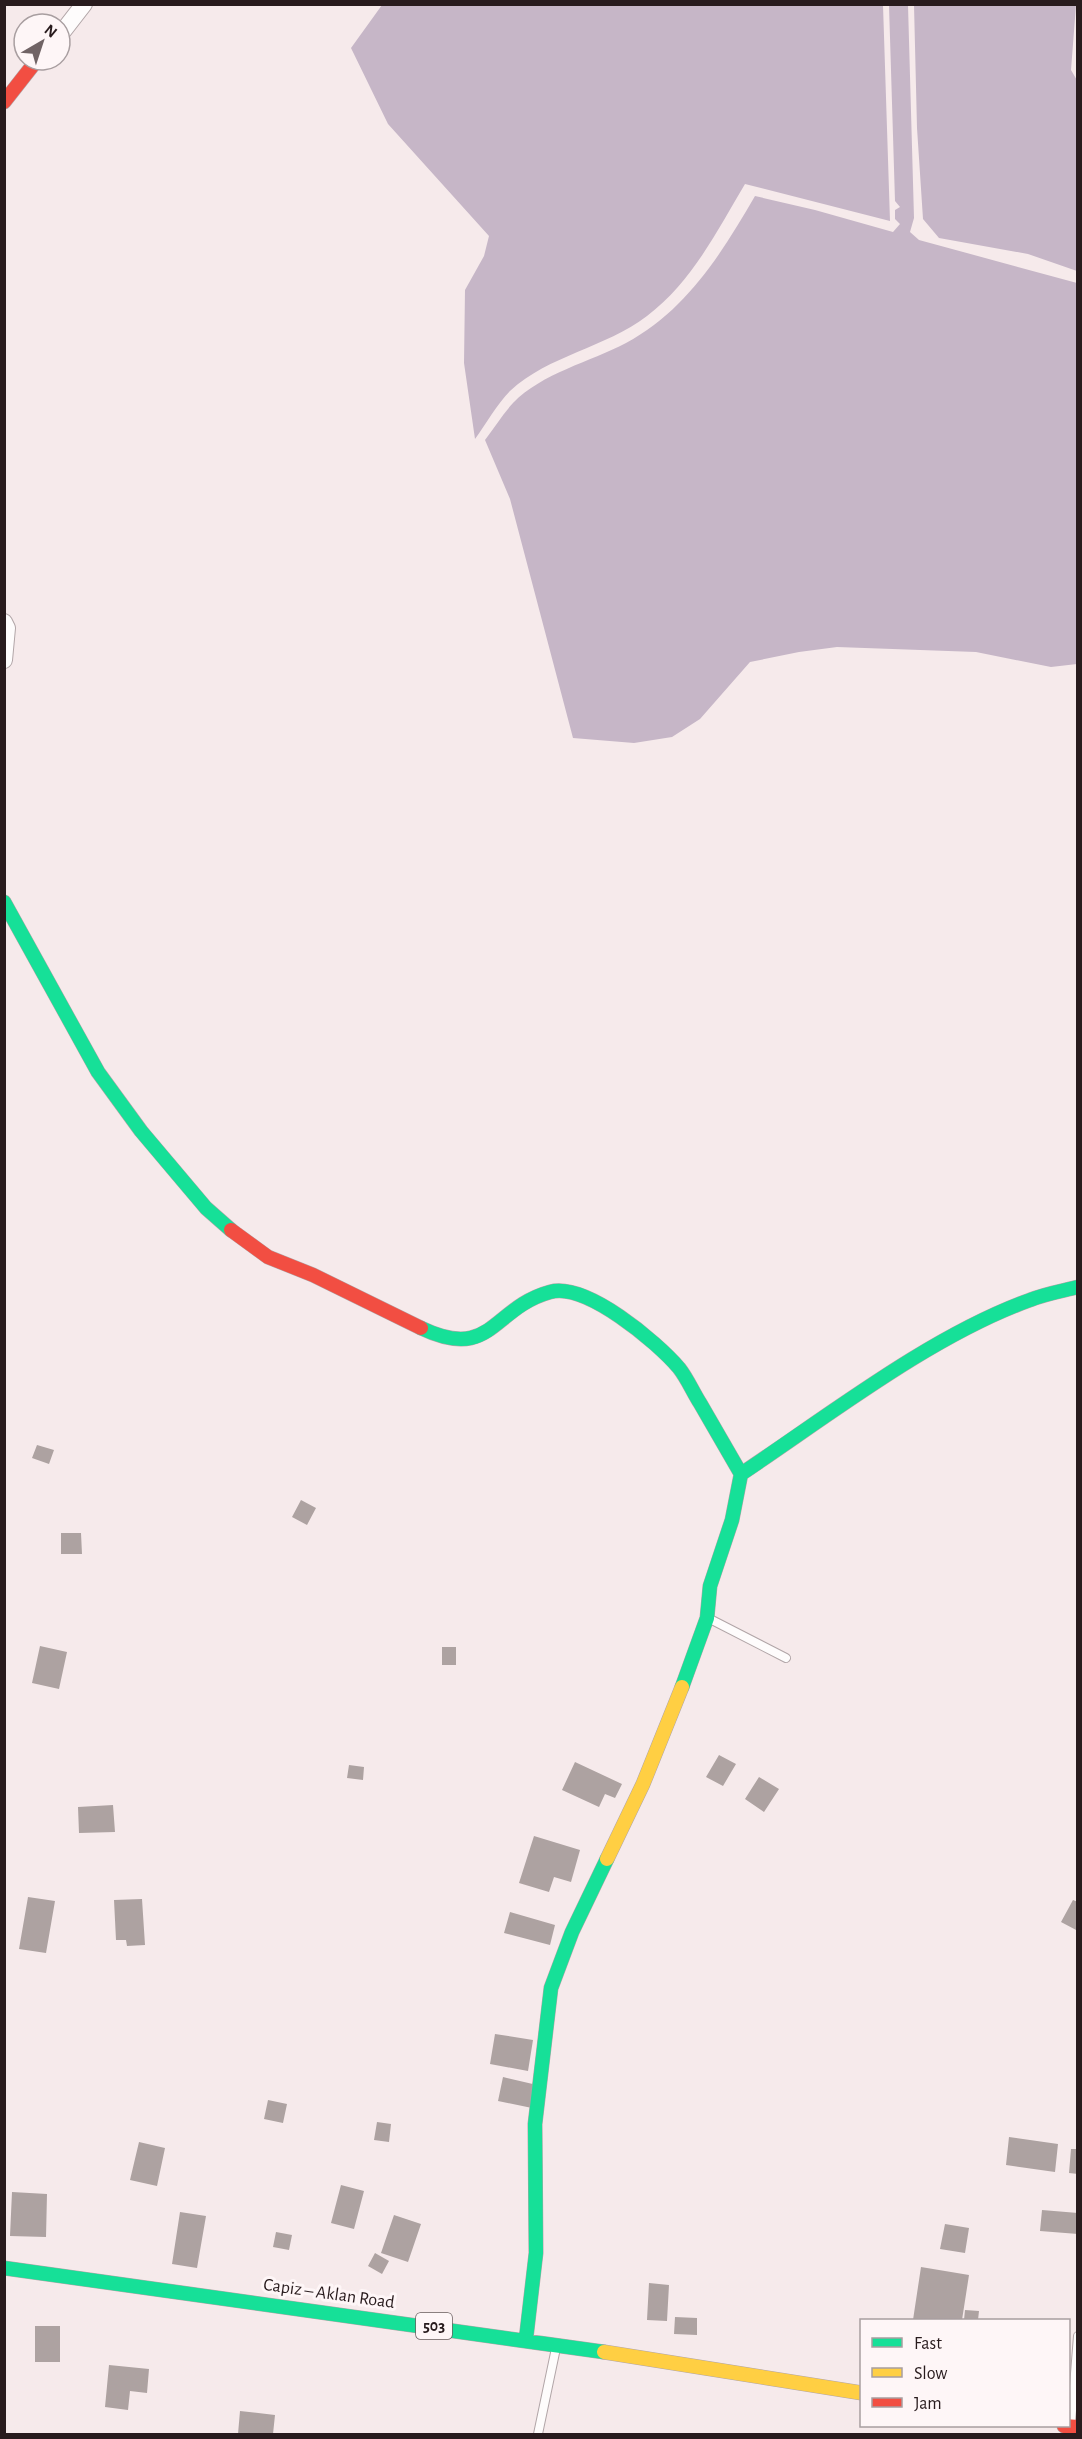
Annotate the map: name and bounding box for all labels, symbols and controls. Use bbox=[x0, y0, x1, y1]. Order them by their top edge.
north arrow bbox=[12, 12, 72, 72]
text: N bbox=[41, 21, 60, 41]
street label: Capiz – Aklan Road bbox=[262, 2276, 396, 2312]
road number: 503 bbox=[416, 2313, 452, 2339]
legend bbox=[860, 2319, 1070, 2427]
text: Fast bbox=[914, 2335, 942, 2353]
text: Slow bbox=[914, 2365, 947, 2383]
text: Jam bbox=[914, 2395, 942, 2413]

